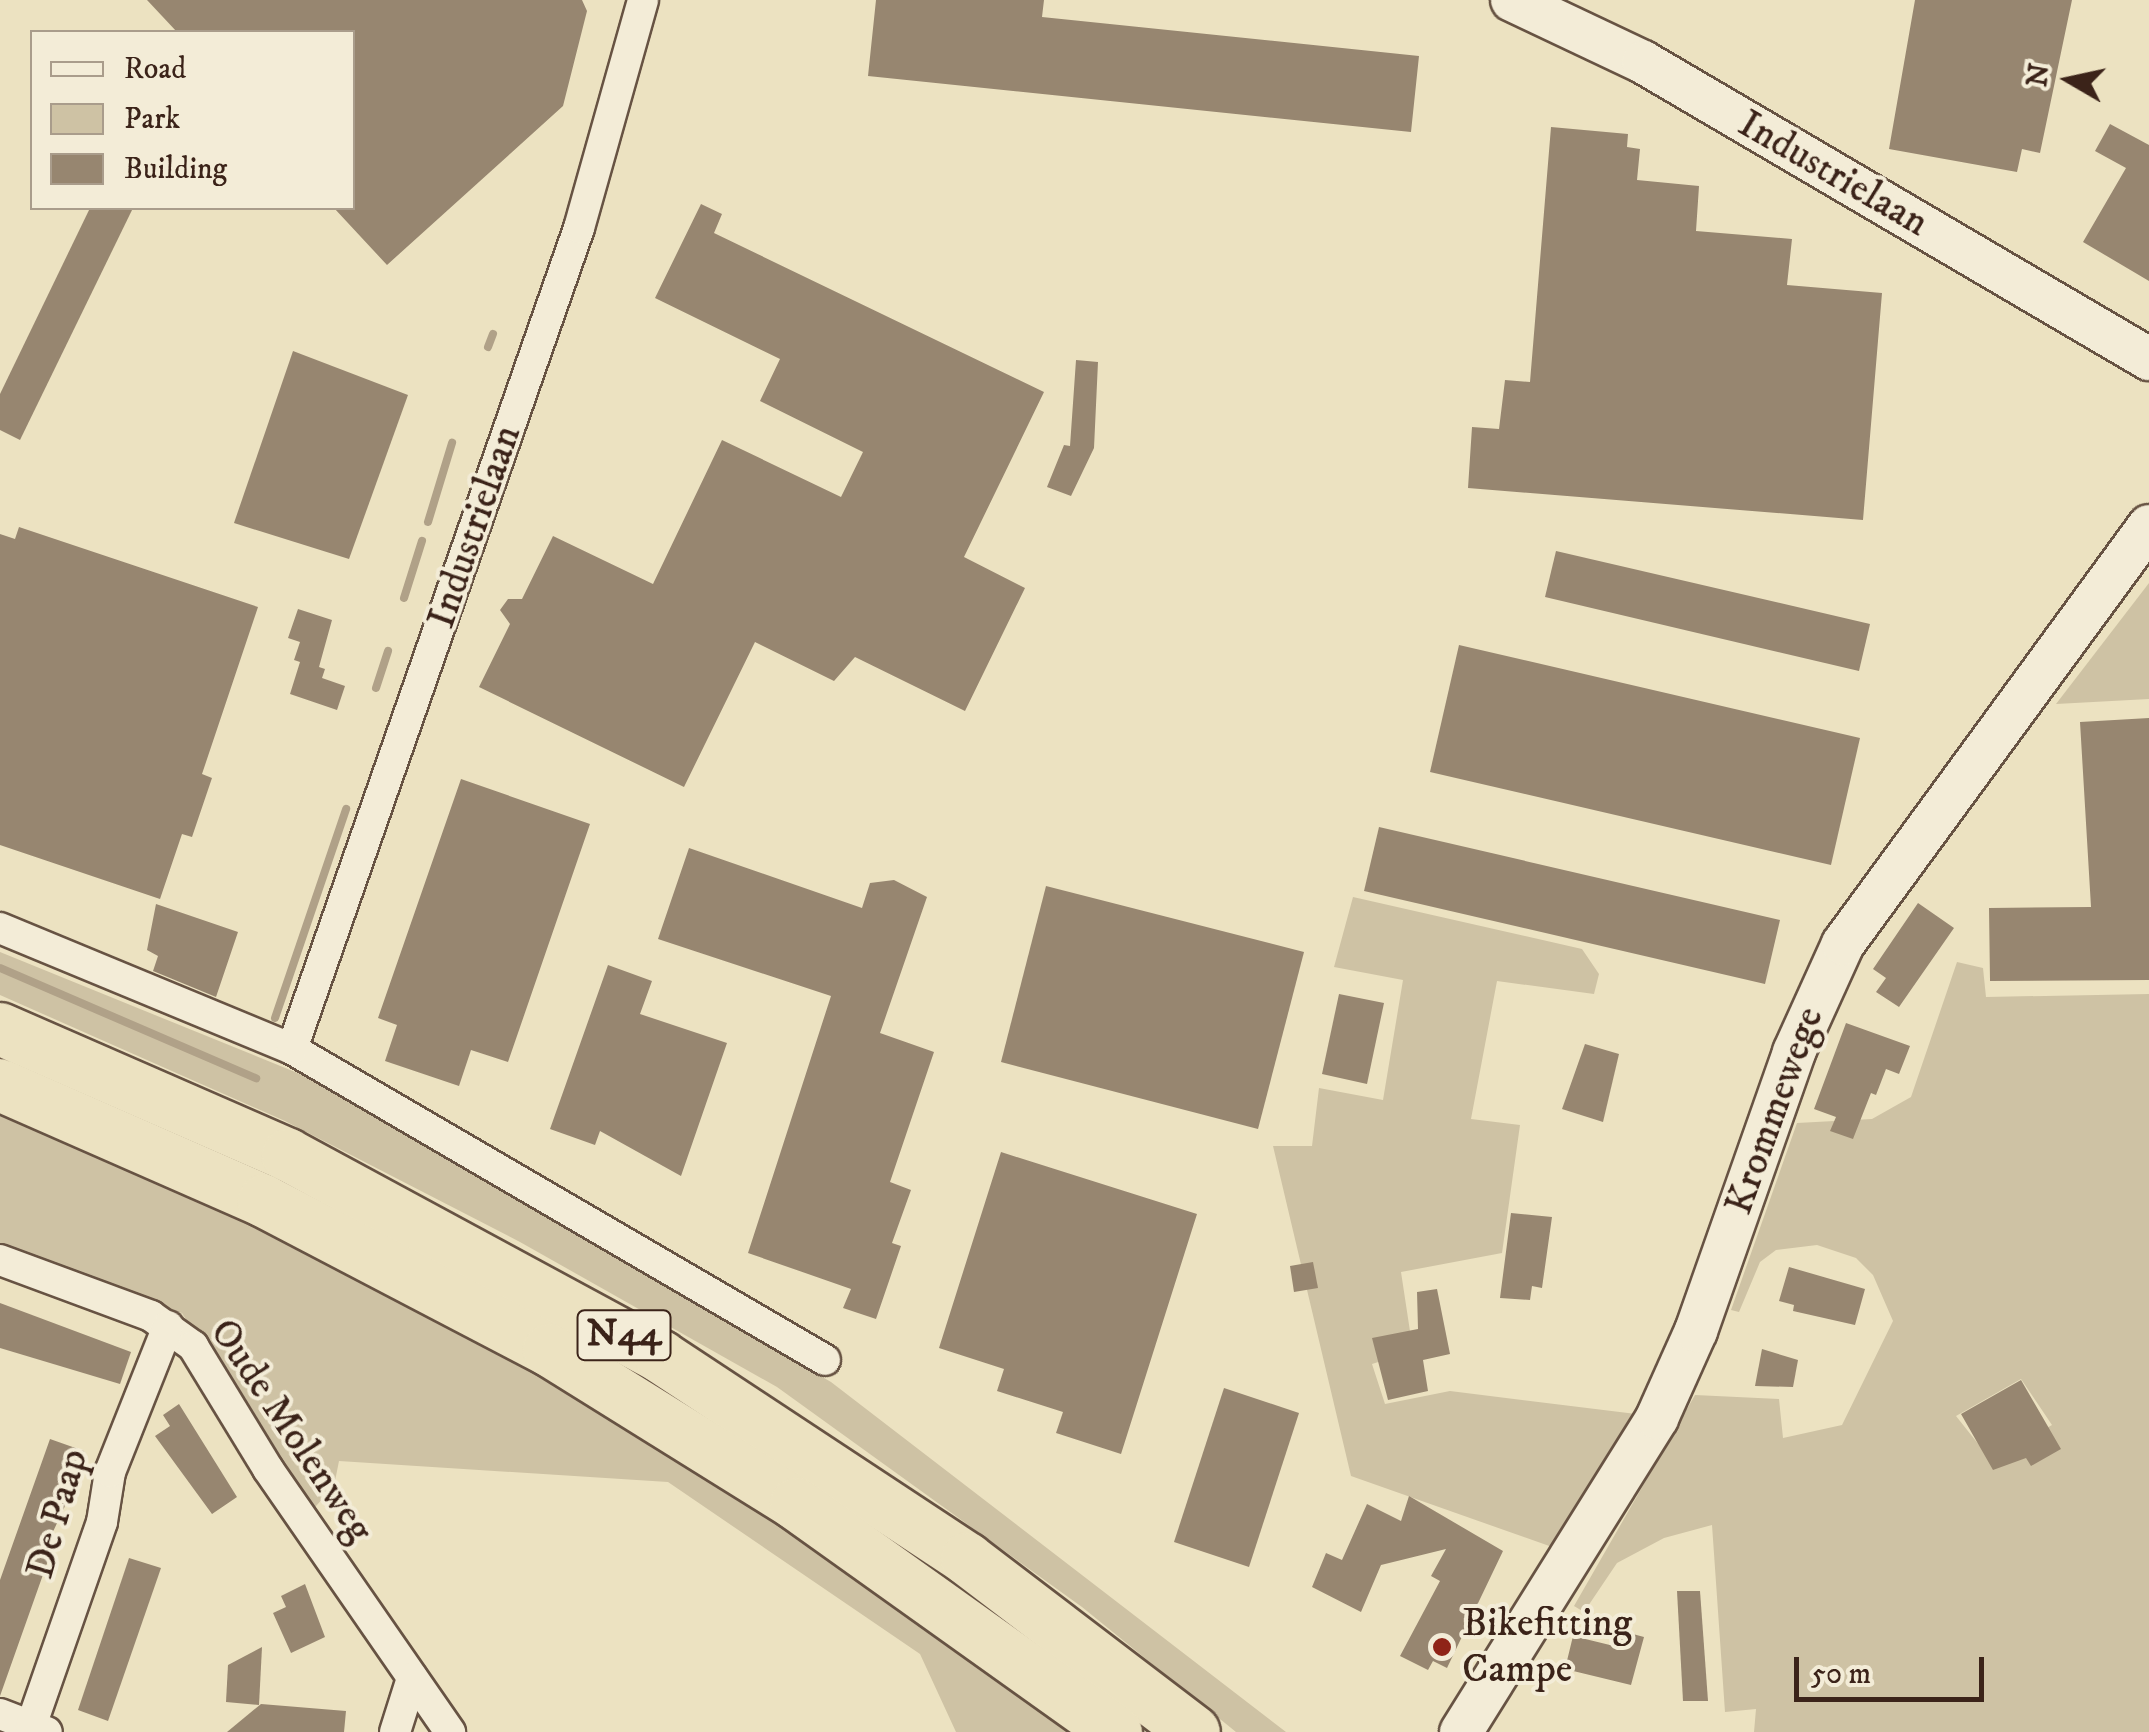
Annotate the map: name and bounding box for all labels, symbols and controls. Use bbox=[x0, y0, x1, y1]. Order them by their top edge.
legend bbox=[30, 30, 355, 210]
north arrow bbox=[2019, 30, 2119, 130]
text: Road bbox=[124, 51, 186, 88]
text: N bbox=[2020, 61, 2058, 89]
street label: Industrielaan bbox=[1729, 100, 1937, 248]
text: Park bbox=[124, 101, 180, 138]
text: Building bbox=[124, 151, 227, 188]
street label: Industrielaan bbox=[418, 419, 532, 635]
street label: Krommewege bbox=[1715, 1001, 1835, 1221]
road number: N44 bbox=[576, 1302, 672, 1368]
street label: Oude Molenweg bbox=[199, 1310, 383, 1552]
street label: De Paap bbox=[17, 1444, 99, 1584]
place label: Bikefitting Campe bbox=[1462, 1600, 1632, 1694]
marker: Bikefitting Campe bbox=[1431, 1636, 1453, 1658]
scale bar bbox=[1799, 1637, 1989, 1699]
text: 50 m bbox=[1811, 1656, 1871, 1693]

